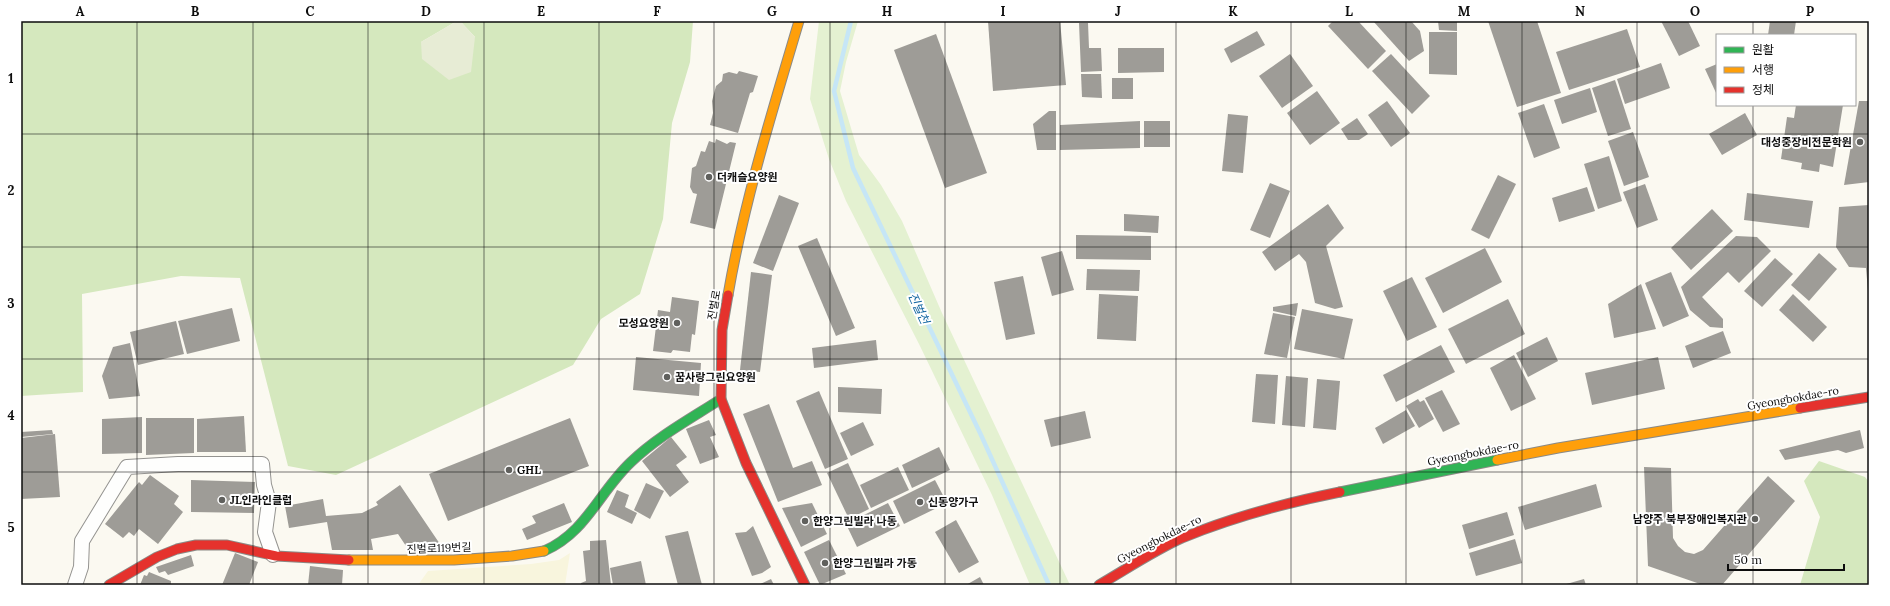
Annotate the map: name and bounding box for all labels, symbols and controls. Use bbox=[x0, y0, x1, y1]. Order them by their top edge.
text: A bbox=[76, 3, 85, 20]
text: B bbox=[191, 3, 200, 20]
text: C bbox=[306, 3, 315, 20]
text: D bbox=[421, 3, 431, 20]
text: E bbox=[537, 3, 545, 20]
text: F bbox=[653, 3, 661, 20]
text: G bbox=[767, 3, 777, 20]
text: H bbox=[882, 3, 892, 20]
text: I bbox=[1000, 3, 1006, 20]
text: J bbox=[1115, 3, 1121, 20]
text: K bbox=[1228, 3, 1238, 20]
text: L bbox=[1345, 3, 1353, 20]
text: M bbox=[1458, 3, 1471, 20]
text: N bbox=[1575, 3, 1585, 20]
text: O bbox=[1690, 3, 1700, 20]
text: P bbox=[1806, 3, 1815, 20]
legend bbox=[1716, 34, 1856, 106]
text: 원활 bbox=[1752, 42, 1774, 57]
text: 서행 bbox=[1752, 62, 1774, 77]
text: 1 bbox=[8, 70, 14, 87]
text: 정체 bbox=[1752, 82, 1774, 97]
place label: 대성중장비전문학원 bbox=[1761, 135, 1852, 149]
marker: 대성중장비전문학원 bbox=[1855, 137, 1865, 147]
place label: 더캐슬요양원 bbox=[717, 170, 778, 184]
marker: 더캐슬요양원 bbox=[704, 172, 714, 182]
text: 2 bbox=[8, 182, 15, 199]
street label: 진벌로 bbox=[704, 289, 724, 321]
water label: 진벌천 bbox=[905, 290, 934, 328]
text: 3 bbox=[7, 295, 15, 312]
place label: 모성요양원 bbox=[618, 316, 669, 330]
marker: 모성요양원 bbox=[672, 318, 682, 328]
place label: 꿈사랑그린요양원 bbox=[675, 370, 756, 384]
marker: 꿈사랑그린요양원 bbox=[662, 372, 672, 382]
street label: Gyeongbokdae-ro bbox=[1746, 383, 1840, 413]
text: 4 bbox=[7, 407, 15, 424]
street label: Gyeongbokdae-ro bbox=[1426, 437, 1520, 469]
place label: GHL bbox=[517, 463, 541, 477]
marker: GHL bbox=[504, 465, 514, 475]
place label: JL인라인클럽 bbox=[230, 493, 292, 507]
marker: JL인라인클럽 bbox=[217, 495, 227, 505]
place label: 신동양가구 bbox=[928, 495, 979, 509]
marker: 신동양가구 bbox=[915, 497, 925, 507]
street label: Gyeongbokdae-ro bbox=[1114, 512, 1204, 566]
place label: 남양주 북부장애인복지관 bbox=[1633, 512, 1747, 526]
place label: 한양그린빌라 나동 bbox=[813, 514, 897, 528]
marker: 남양주 북부장애인복지관 bbox=[1750, 514, 1760, 524]
marker: 한양그린빌라 나동 bbox=[800, 516, 810, 526]
text: 5 bbox=[7, 519, 15, 536]
street label: 진벌로119번길 bbox=[406, 540, 472, 556]
scale bar bbox=[1728, 546, 1844, 572]
text: 50 m bbox=[1734, 552, 1762, 567]
place label: 한양그린빌라 가동 bbox=[833, 556, 917, 570]
marker: 한양그린빌라 가동 bbox=[820, 558, 830, 568]

